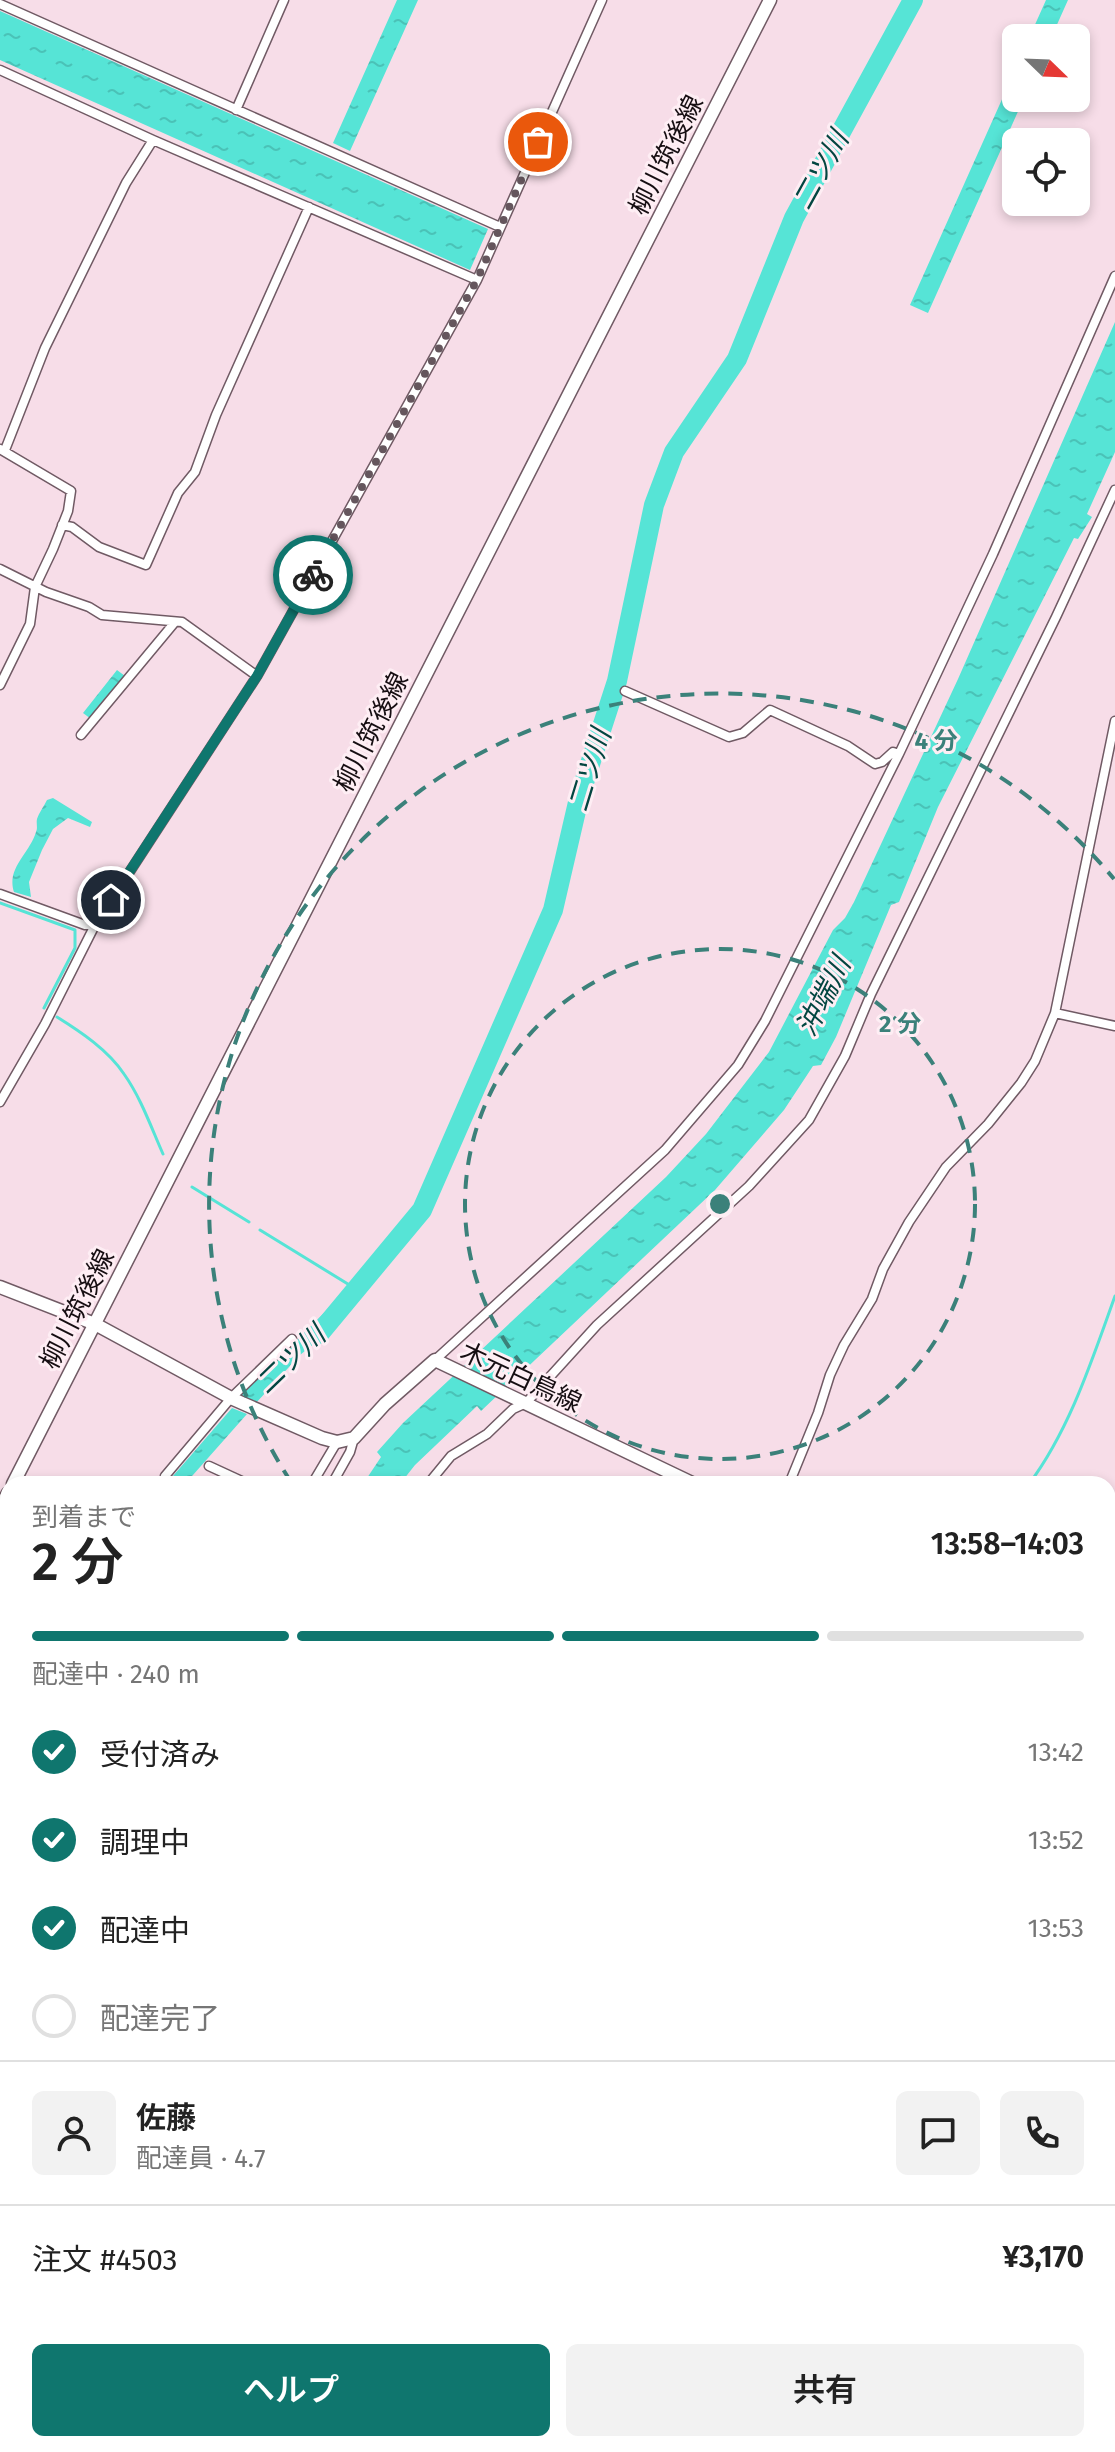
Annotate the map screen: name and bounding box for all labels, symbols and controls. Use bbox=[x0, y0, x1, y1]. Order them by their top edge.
north arrow bbox=[1002, 24, 1090, 112]
map controls bbox=[1002, 24, 1090, 216]
street label: 柳川筑後線 bbox=[623, 90, 710, 220]
pin bbox=[504, 108, 572, 176]
icon: bag bbox=[516, 120, 560, 164]
water label: 二ツ川 bbox=[786, 123, 857, 215]
button: locate bbox=[1002, 128, 1090, 216]
courier bbox=[273, 535, 353, 615]
icon: bike bbox=[291, 553, 335, 597]
street label: 柳川筑後線 bbox=[328, 667, 415, 797]
water label: 二ツ川 bbox=[561, 722, 618, 815]
text: 4 分 bbox=[914, 727, 958, 755]
pin bbox=[77, 866, 145, 934]
icon: home bbox=[89, 878, 133, 922]
water label: 沖端川 bbox=[790, 949, 859, 1041]
text: 2 分 bbox=[879, 1010, 921, 1038]
centre of rings bbox=[706, 1190, 734, 1218]
street label: 柳川筑後線 bbox=[34, 1244, 121, 1374]
water label: 二ツ川 bbox=[249, 1316, 334, 1400]
street label: 木元白鳥線 bbox=[455, 1336, 586, 1419]
text: 到着まで bbox=[32, 1502, 136, 1533]
text: 13:58–14:03 bbox=[931, 1526, 1084, 1562]
text: 2 分 bbox=[32, 1531, 123, 1594]
text: 配達中 · 240 m bbox=[32, 1659, 200, 1690]
icon: check bbox=[32, 1730, 76, 1774]
text: 受付済み bbox=[100, 1737, 220, 1773]
text: 13:42 bbox=[1027, 1737, 1084, 1768]
icon: check bbox=[32, 1818, 76, 1862]
text: 調理中 bbox=[100, 1825, 190, 1861]
text: 13:52 bbox=[1028, 1825, 1084, 1856]
icon: check bbox=[32, 1906, 76, 1950]
text: 配達中 bbox=[100, 1913, 190, 1949]
text: 13:53 bbox=[1028, 1913, 1084, 1944]
text: 配達完了 bbox=[100, 2001, 220, 2037]
button: person bbox=[32, 2091, 116, 2175]
button: chat bbox=[896, 2091, 980, 2175]
button: phone bbox=[1000, 2091, 1084, 2175]
text: 佐藤 bbox=[136, 2100, 196, 2136]
text: 配達員 · 4.7 bbox=[136, 2143, 266, 2174]
text: ¥3,170 bbox=[1002, 2239, 1084, 2275]
text: 注文 #4503 bbox=[32, 2242, 178, 2278]
button: ヘルプ bbox=[32, 2344, 550, 2436]
button: 共有 bbox=[566, 2344, 1084, 2436]

